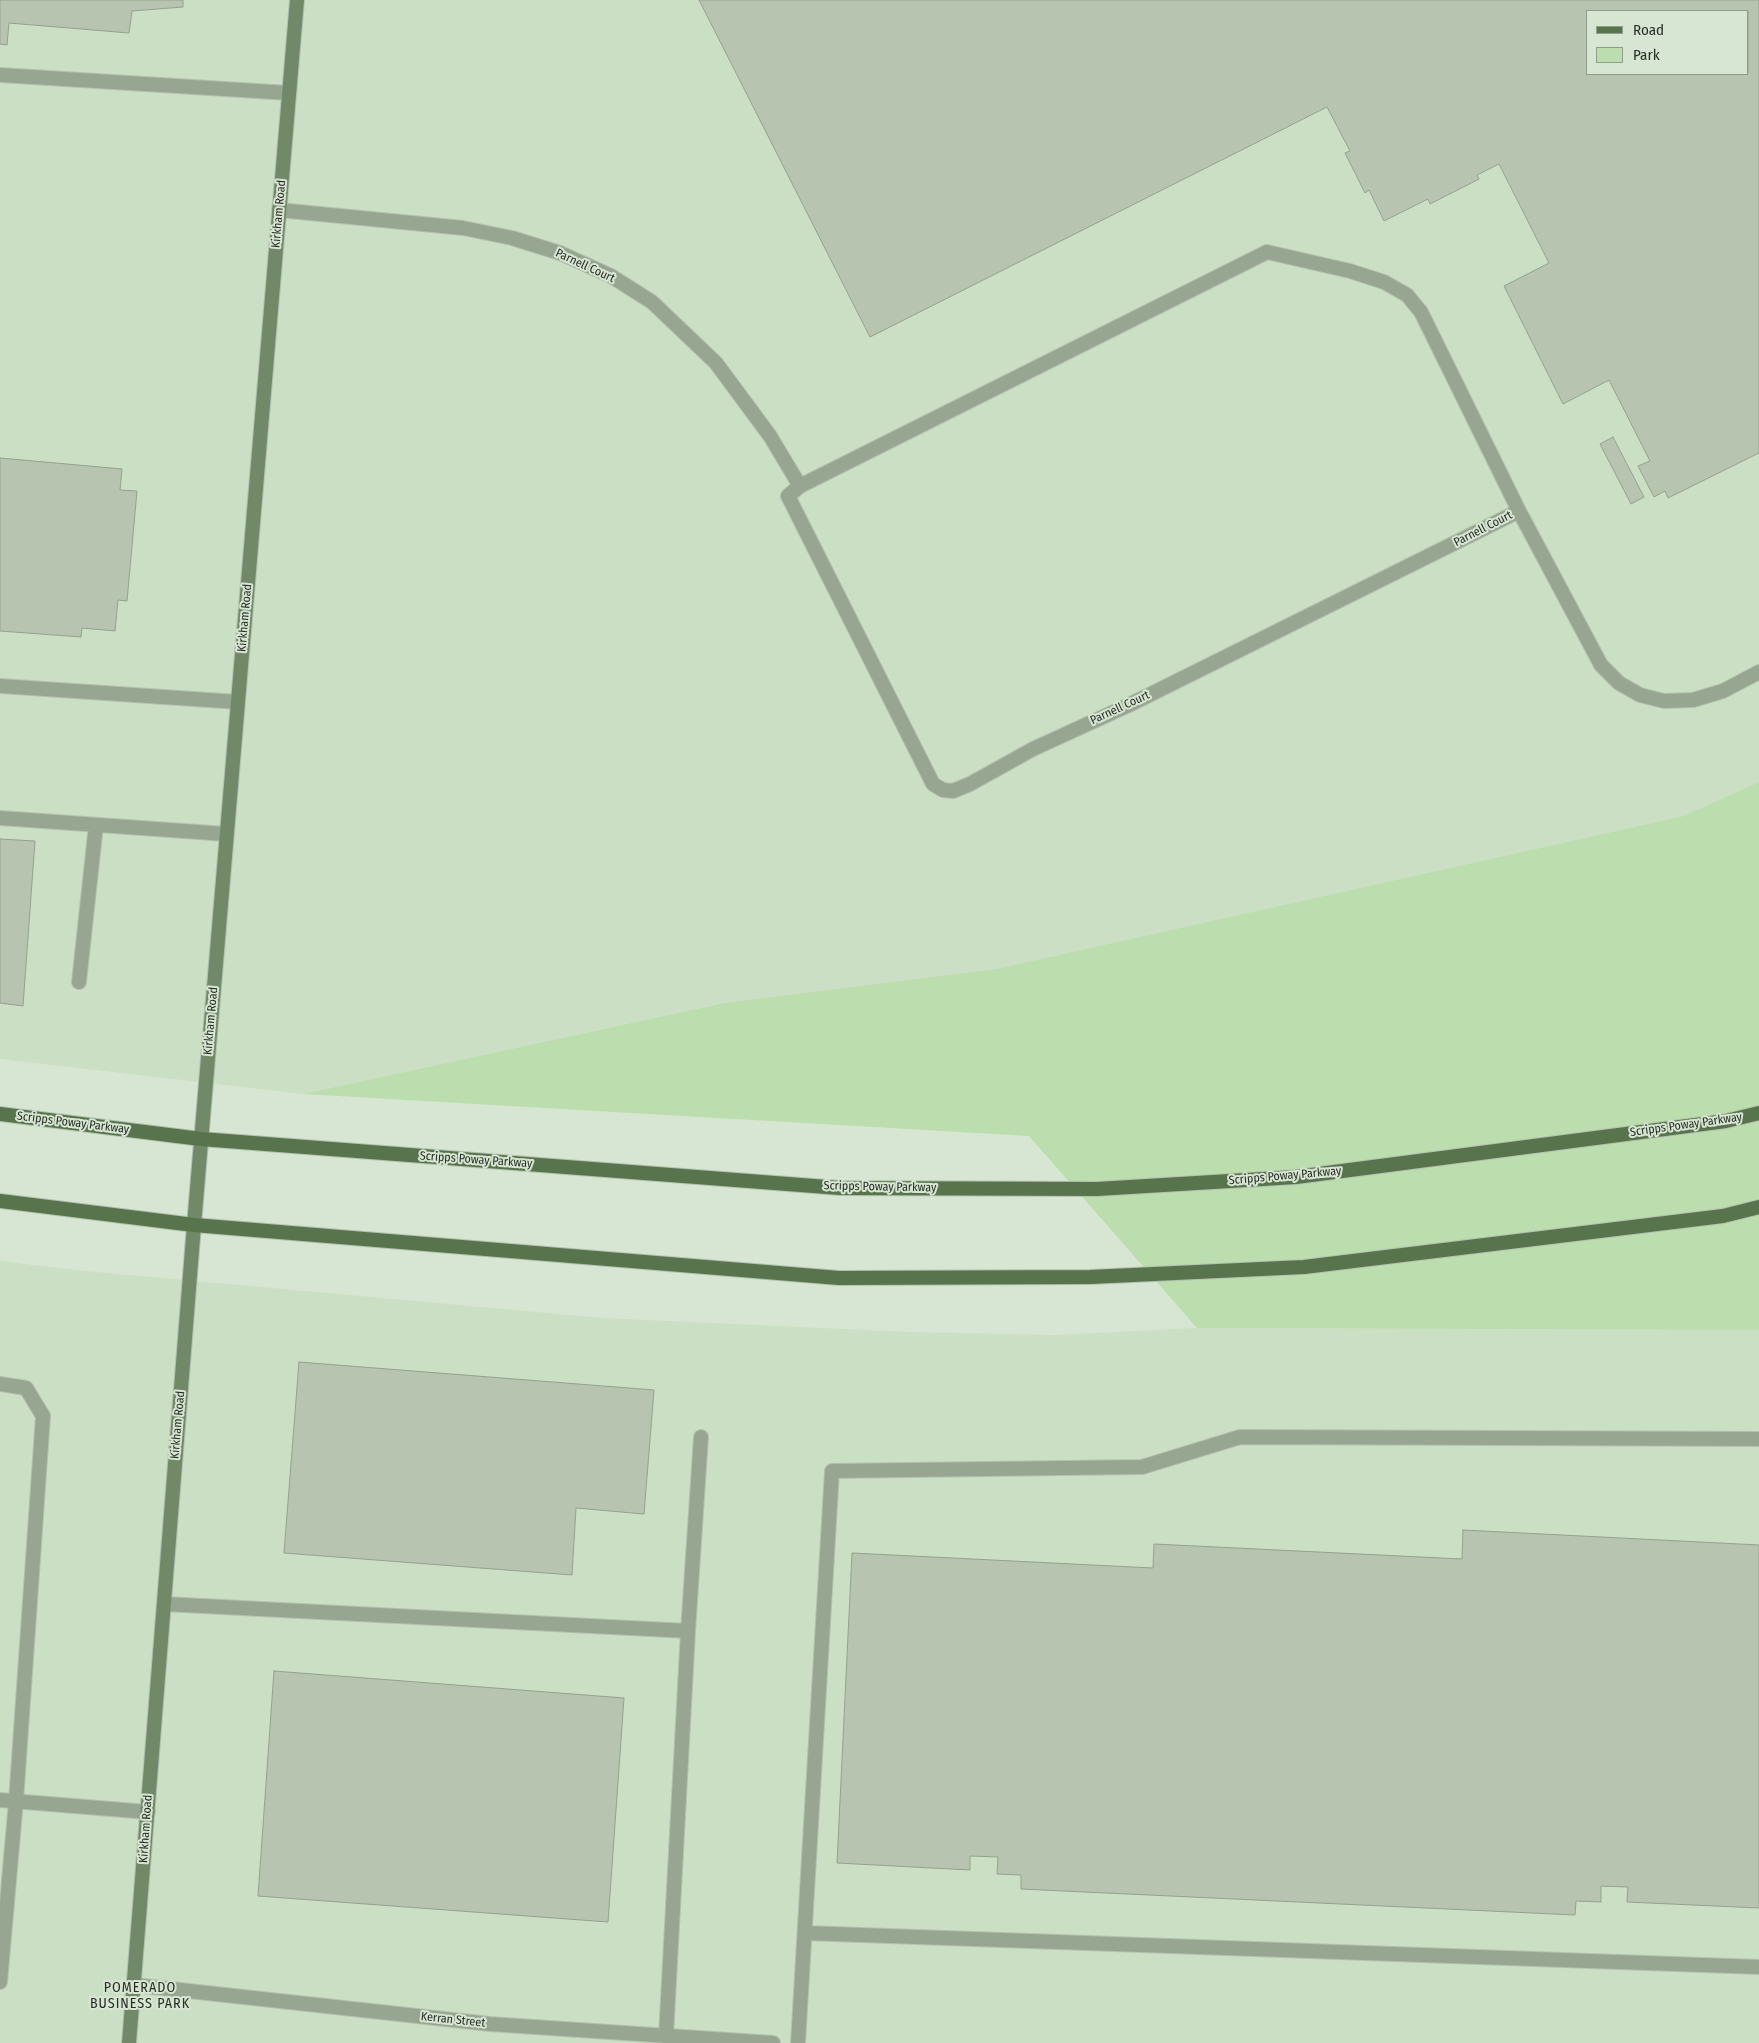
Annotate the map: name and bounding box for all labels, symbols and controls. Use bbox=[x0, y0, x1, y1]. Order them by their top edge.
legend bbox=[1586, 10, 1749, 75]
text: Road bbox=[1633, 21, 1664, 39]
text: Park bbox=[1633, 46, 1660, 64]
street label: Kirkham Road bbox=[269, 179, 289, 249]
street label: Parnell Court bbox=[553, 246, 617, 286]
street label: Parnell Court bbox=[1451, 508, 1515, 550]
street label: Kirkham Road bbox=[235, 583, 255, 653]
street label: Parnell Court bbox=[1088, 688, 1152, 728]
street label: Kirkham Road bbox=[201, 986, 221, 1056]
street label: Scripps Poway Parkway bbox=[16, 1109, 130, 1137]
street label: Scripps Poway Parkway bbox=[1629, 1110, 1743, 1140]
street label: Scripps Poway Parkway bbox=[419, 1149, 533, 1171]
street label: Scripps Poway Parkway bbox=[1228, 1164, 1342, 1188]
street label: Scripps Poway Parkway bbox=[823, 1179, 937, 1195]
street label: Kirkham Road bbox=[168, 1390, 188, 1460]
street label: Kirkham Road bbox=[136, 1794, 156, 1864]
district label: POMERADO BUSINESS PARK bbox=[88, 1980, 192, 2012]
street label: Kerran Street bbox=[420, 2009, 486, 2031]

